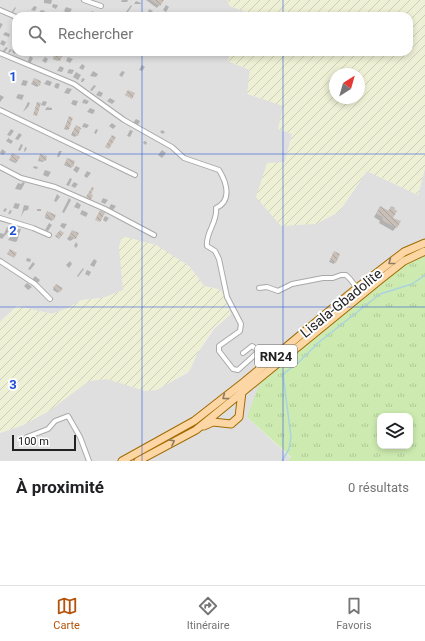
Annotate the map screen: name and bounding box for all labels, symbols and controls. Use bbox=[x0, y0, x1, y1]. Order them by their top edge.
search box bbox=[12, 12, 413, 56]
icon: search bbox=[26, 23, 48, 45]
text: Rechercher bbox=[58, 25, 133, 43]
north arrow bbox=[329, 68, 365, 104]
text: 1 bbox=[9, 69, 17, 84]
text: 2 bbox=[9, 223, 17, 238]
one-way arrow bbox=[389, 257, 396, 264]
street label: Lisala-Gbadolite bbox=[297, 265, 385, 341]
road number: RN24 bbox=[255, 345, 297, 367]
text: 3 bbox=[9, 377, 17, 392]
one-way arrow bbox=[223, 392, 230, 399]
map controls bbox=[377, 413, 413, 449]
button: layers bbox=[377, 413, 413, 449]
scale bar bbox=[12, 433, 76, 452]
text: 100 m bbox=[18, 435, 49, 448]
one-way arrow bbox=[168, 440, 176, 447]
text: À proximité bbox=[16, 477, 104, 497]
text: 0 résultats bbox=[348, 480, 409, 495]
tab: Carte bbox=[53, 595, 80, 632]
tab: Itinéraire bbox=[187, 595, 229, 632]
tab: Favoris bbox=[336, 595, 372, 632]

